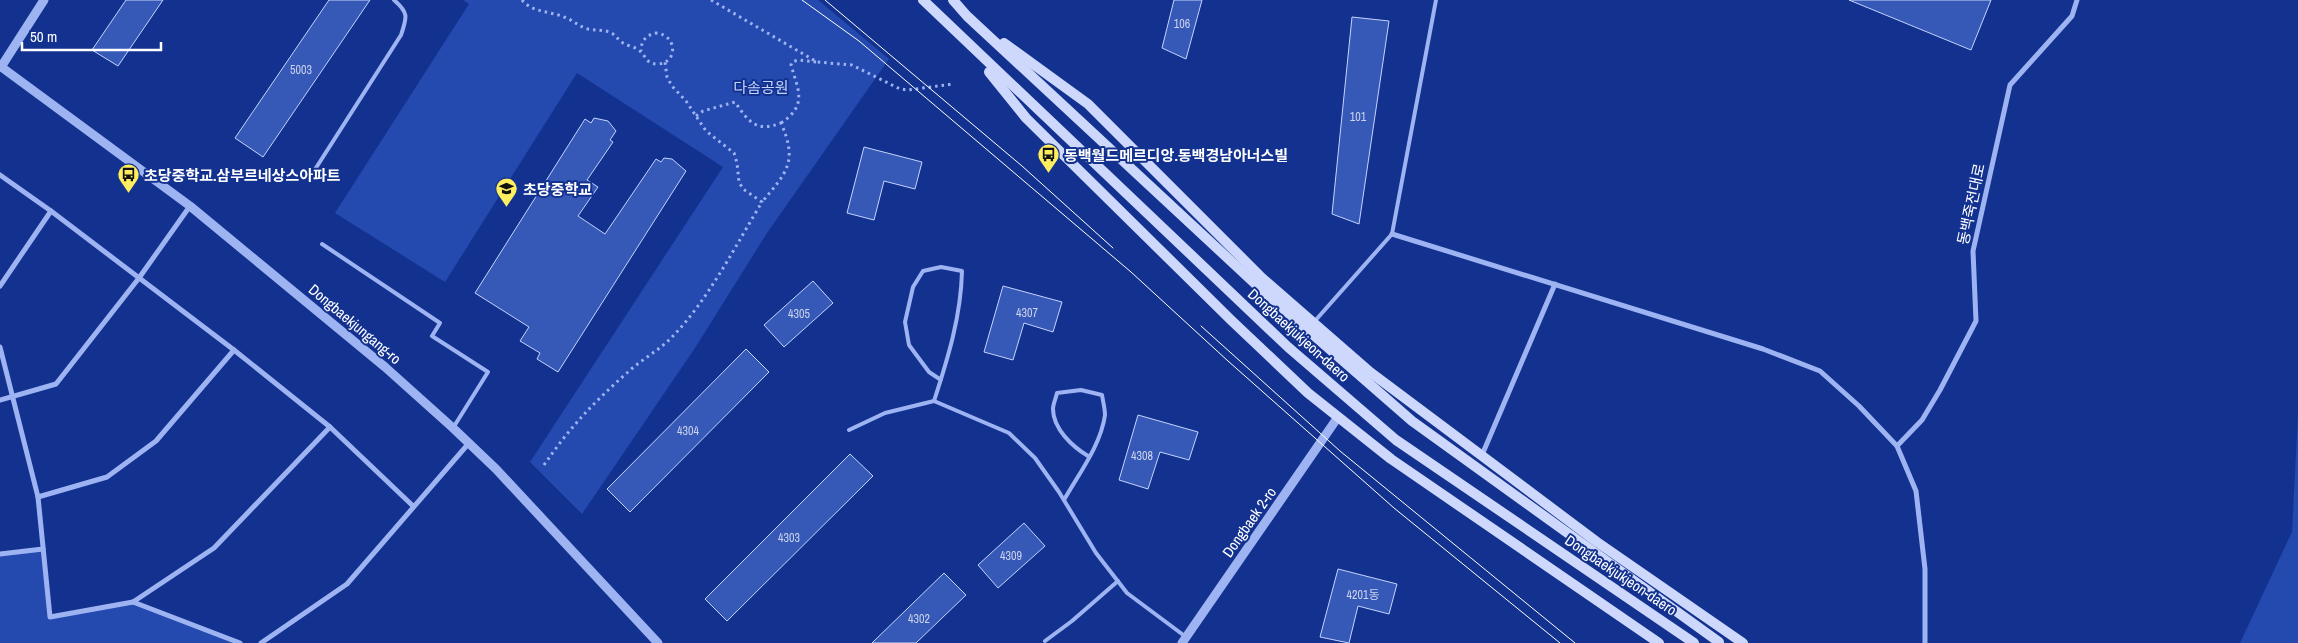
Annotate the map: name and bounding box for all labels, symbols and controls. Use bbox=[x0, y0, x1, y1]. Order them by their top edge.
house number: 106 bbox=[1174, 16, 1190, 32]
scale bar bbox=[22, 20, 161, 52]
text: 50 m bbox=[30, 26, 57, 47]
house number: 5003 bbox=[290, 62, 312, 78]
park label: 다솜공원 bbox=[733, 77, 789, 98]
house number: 101 bbox=[1350, 109, 1367, 125]
bus stop icon: 동백월드메르디앙.동백경남아너스빌 bbox=[1036, 143, 1060, 174]
place label: 동백월드메르디앙.동백경남아너스빌 bbox=[1064, 145, 1288, 166]
street label: 동백죽전대로 bbox=[1952, 161, 1990, 247]
bus stop icon: 초당중학교.삼부르네상스아파트 bbox=[116, 163, 140, 194]
place label: 초당중학교.삼부르네상스아파트 bbox=[144, 165, 341, 186]
school or university icon: 초당중학교 bbox=[495, 177, 519, 208]
place label: 초당중학교 bbox=[523, 179, 592, 200]
street label: Dongbaekjungang-ro bbox=[304, 279, 406, 369]
street label: Dongbaekjukjeon-daero bbox=[1243, 284, 1355, 387]
house number: 4307 bbox=[1016, 305, 1038, 321]
house number: 4305 bbox=[788, 306, 810, 322]
house number: 4304 bbox=[677, 423, 699, 439]
house number: 4308 bbox=[1131, 448, 1153, 464]
street label: Dongbaek 2-ro bbox=[1217, 483, 1281, 561]
house number: 4303 bbox=[778, 530, 800, 546]
street label: Dongbaekjukjeon-daero bbox=[1561, 530, 1681, 620]
house number: 4309 bbox=[1000, 548, 1022, 564]
house number: 4201동 bbox=[1347, 587, 1379, 603]
house number: 4302 bbox=[908, 611, 930, 627]

